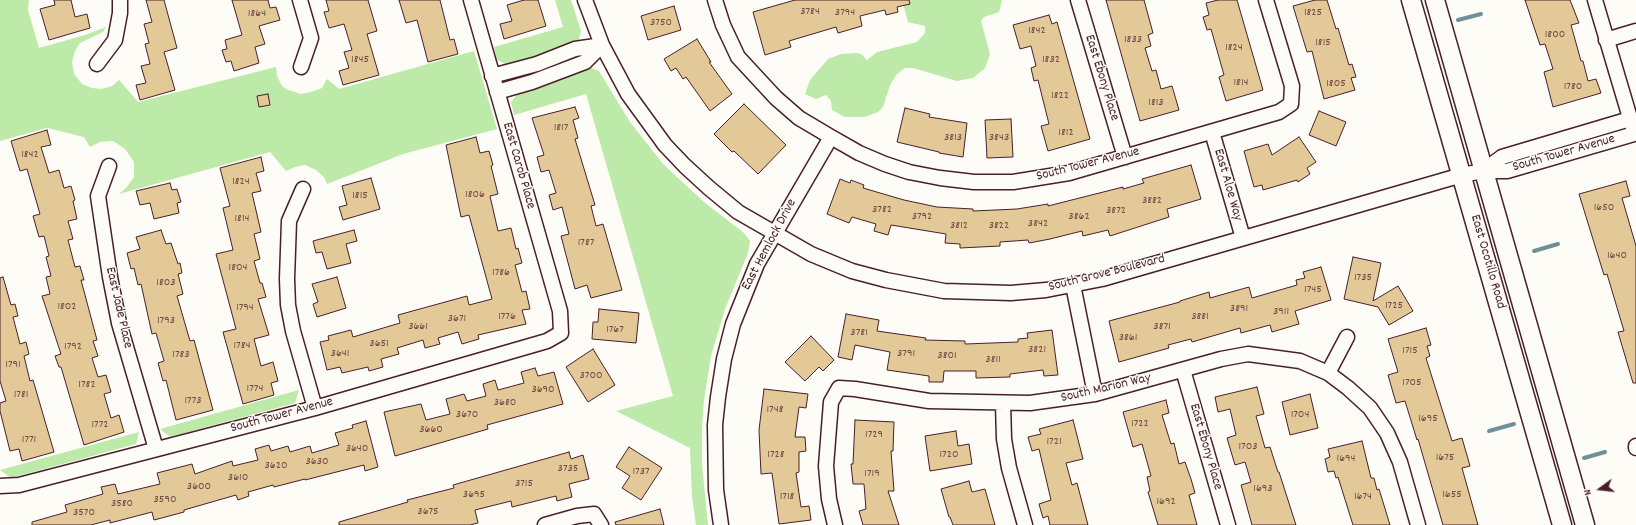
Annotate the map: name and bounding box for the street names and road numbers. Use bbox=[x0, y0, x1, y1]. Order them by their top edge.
street label: East Ebony Place bbox=[1080, 33, 1122, 123]
street label: East Carob Place bbox=[498, 121, 538, 211]
street label: South Tower Avenue bbox=[1511, 131, 1617, 177]
street label: South Tower Avenue bbox=[1035, 144, 1141, 186]
street label: East Aloe Way bbox=[1209, 147, 1245, 223]
street label: East Hemlock Drive bbox=[739, 196, 801, 294]
street label: East Ocotillo Road bbox=[1466, 213, 1508, 311]
street label: South Grove Boulevard bbox=[1047, 251, 1167, 297]
street label: East Jade Place bbox=[100, 266, 136, 350]
street label: South Marion Way bbox=[1059, 370, 1153, 408]
street label: South Tower Avenue bbox=[229, 394, 335, 438]
street label: East Ebony Place bbox=[1185, 402, 1225, 492]

